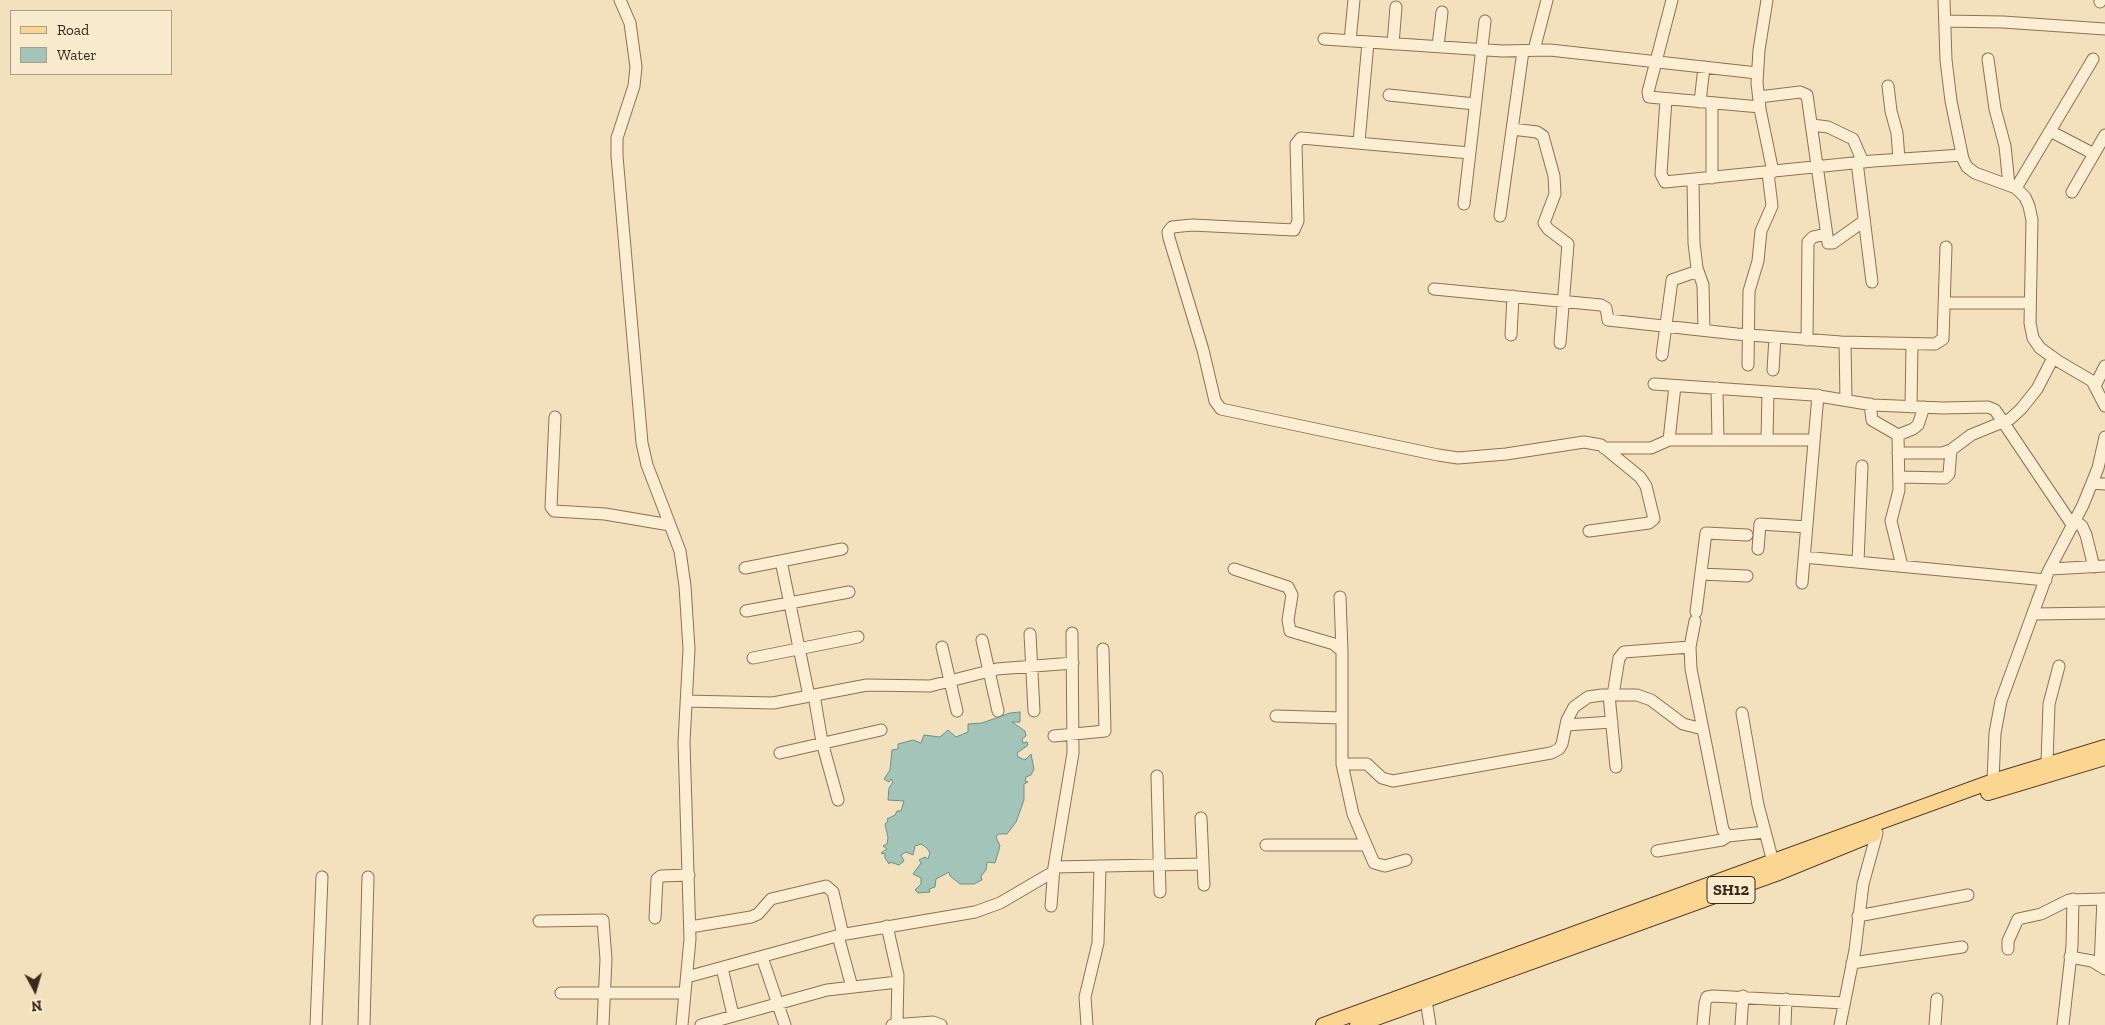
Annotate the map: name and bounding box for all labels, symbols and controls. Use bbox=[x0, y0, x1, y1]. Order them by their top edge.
legend bbox=[10, 10, 172, 75]
text: Road bbox=[57, 21, 89, 39]
text: Water bbox=[57, 46, 97, 64]
road number: SH12 bbox=[1707, 876, 1755, 904]
north arrow bbox=[10, 965, 60, 1015]
text: N bbox=[30, 996, 43, 1014]

